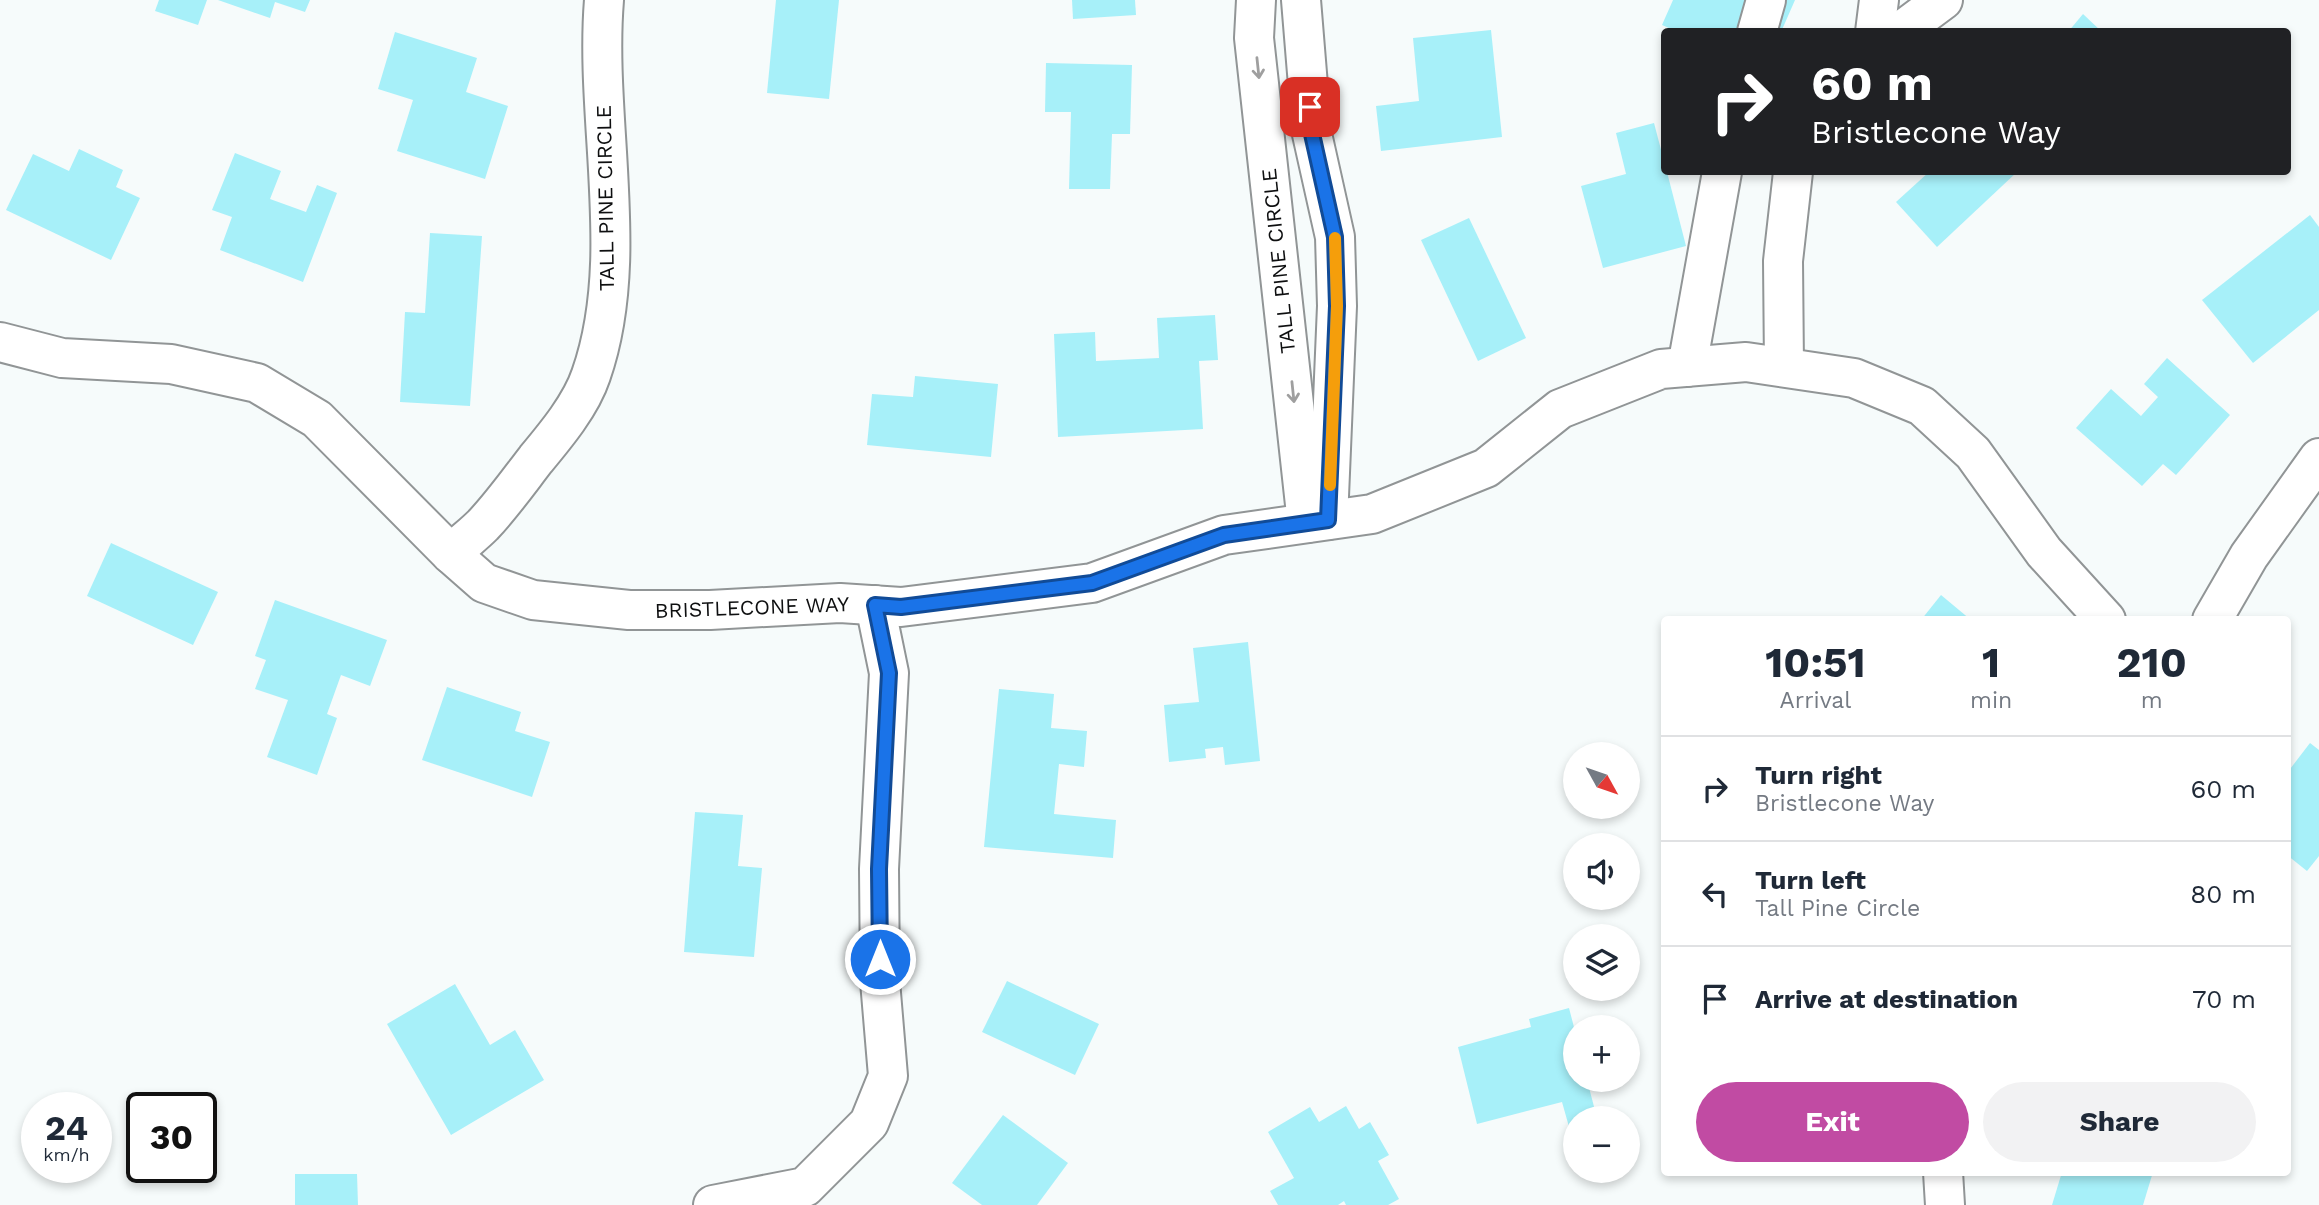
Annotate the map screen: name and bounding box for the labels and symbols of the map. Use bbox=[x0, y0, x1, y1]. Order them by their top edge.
one-way arrow bbox=[1251, 56, 1264, 79]
pin bbox=[1280, 77, 1340, 137]
street label: TALL PINE CIRCLE bbox=[591, 105, 619, 291]
street label: TALL PINE CIRCLE bbox=[1256, 167, 1300, 355]
one-way arrow bbox=[1286, 380, 1299, 402]
street label: BRISTLECONE WAY bbox=[654, 591, 850, 623]
north arrow bbox=[1563, 742, 1640, 819]
position arrow bbox=[843, 922, 917, 996]
speed limit sign: 30 bbox=[126, 1092, 217, 1183]

